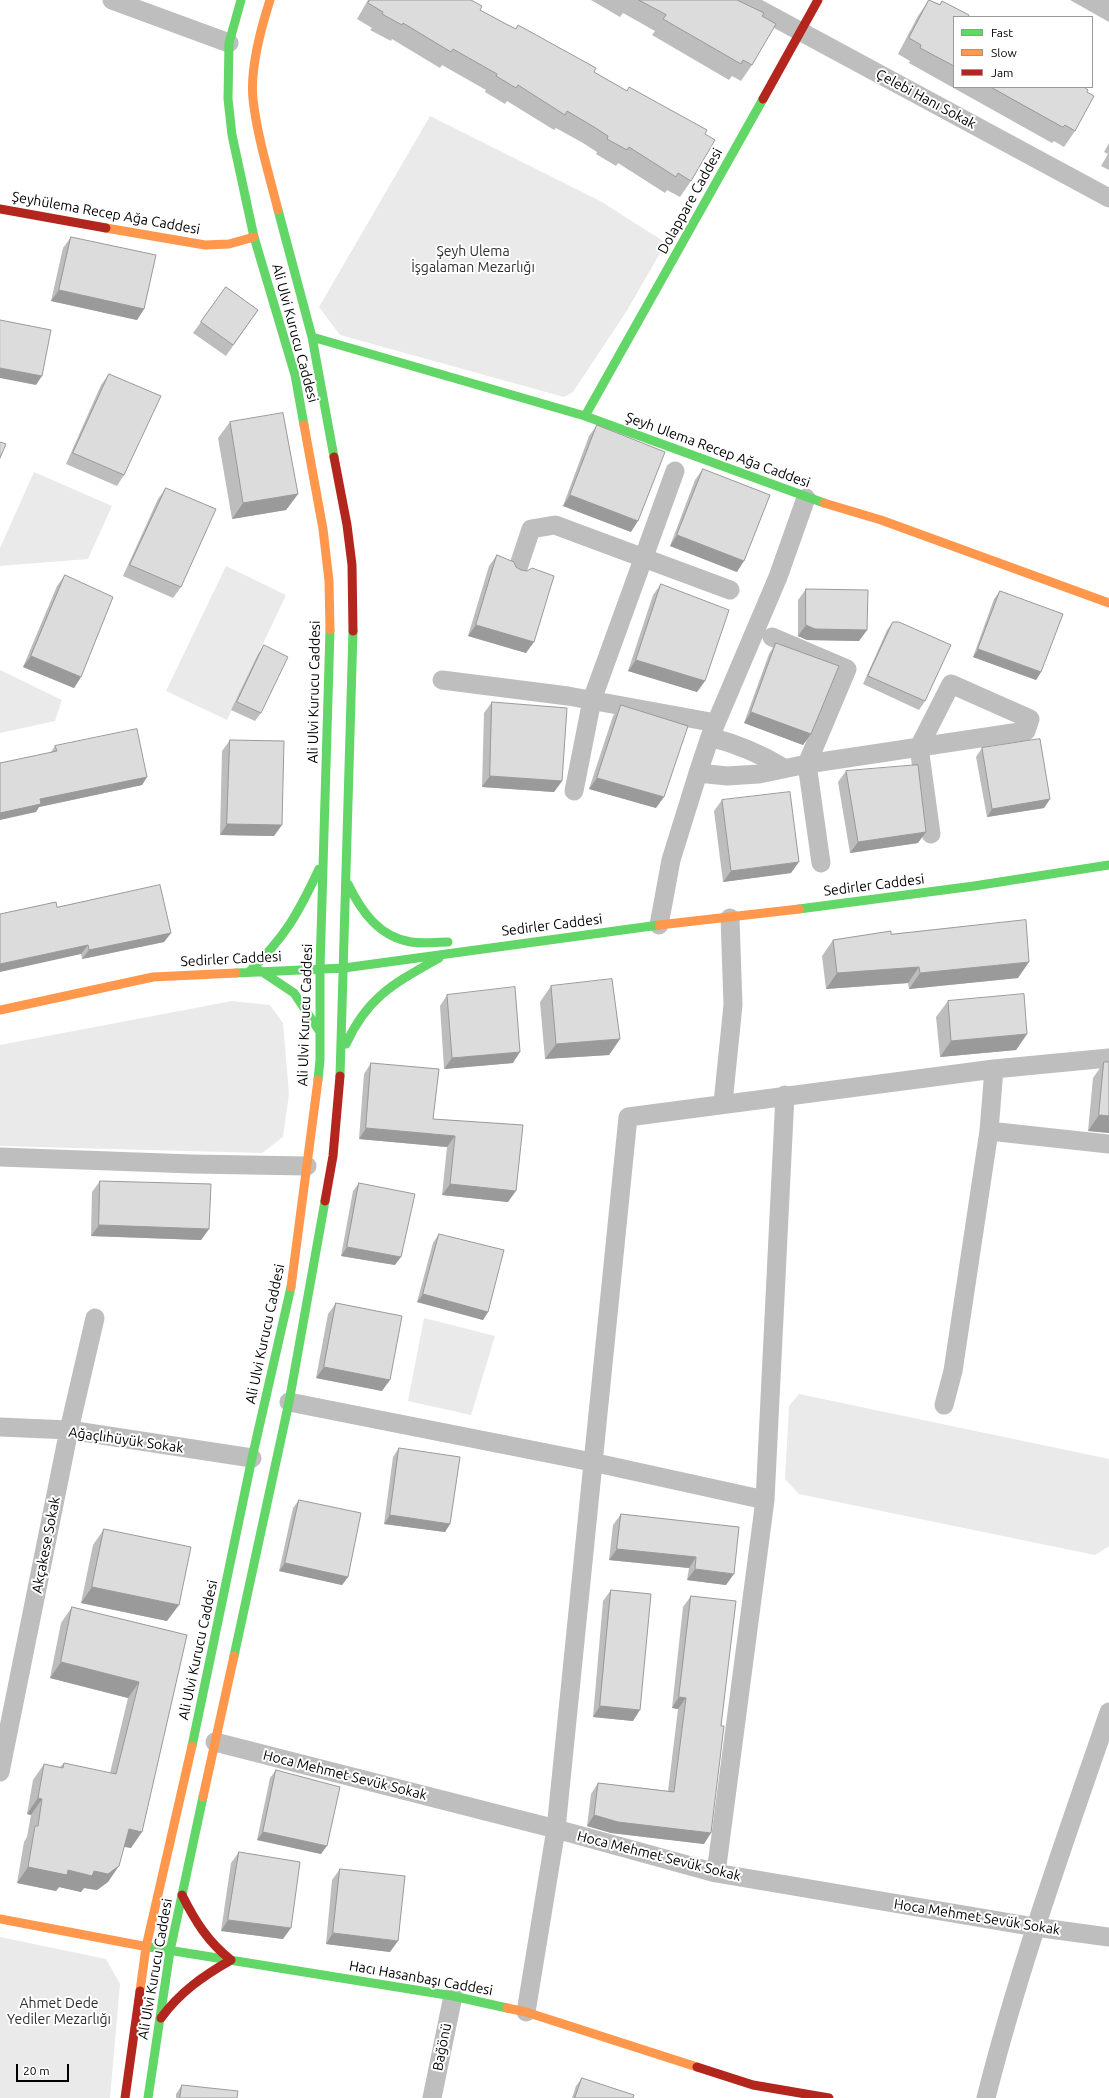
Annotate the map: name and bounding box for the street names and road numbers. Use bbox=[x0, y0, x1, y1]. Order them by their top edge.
street label: Çelebi Hanı Sokak bbox=[873, 66, 979, 132]
street label: Dolappare Caddesi bbox=[654, 145, 726, 257]
street label: Şeyhülema Recep Ağa Caddesi bbox=[11, 188, 201, 238]
street label: Ali Ulvi Kurucu Caddesi bbox=[268, 262, 322, 404]
street label: Şeyh Ulema Recep Ağa Caddesi bbox=[623, 409, 813, 491]
street label: Ali Ulvi Kurucu Caddesi bbox=[304, 620, 324, 764]
street label: Sedirler Caddesi bbox=[823, 870, 925, 900]
street label: Sedirler Caddesi bbox=[501, 910, 603, 940]
street label: Ali Ulvi Kurucu Caddesi bbox=[294, 943, 316, 1087]
street label: Sedirler Caddesi bbox=[180, 948, 282, 970]
street label: Ali Ulvi Kurucu Caddesi bbox=[242, 1262, 288, 1406]
street label: Ağaçlıhüyük Sokak bbox=[68, 1424, 184, 1456]
street label: Akçakese Sokak bbox=[28, 1495, 64, 1595]
street label: Ali Ulvi Kurucu Caddesi bbox=[175, 1578, 221, 1722]
street label: Hoca Mehmet Sevük Sokak bbox=[261, 1746, 429, 1804]
street label: Hoca Mehmet Sevük Sokak bbox=[575, 1827, 743, 1885]
street label: Hoca Mehmet Sevük Sokak bbox=[893, 1896, 1061, 1938]
street label: Ali Ulvi Kurucu Caddesi bbox=[134, 1897, 176, 2041]
street label: Hacı Hasanbaşı Caddesi bbox=[348, 1957, 494, 1999]
street label: Bağönü bbox=[429, 2022, 455, 2072]

